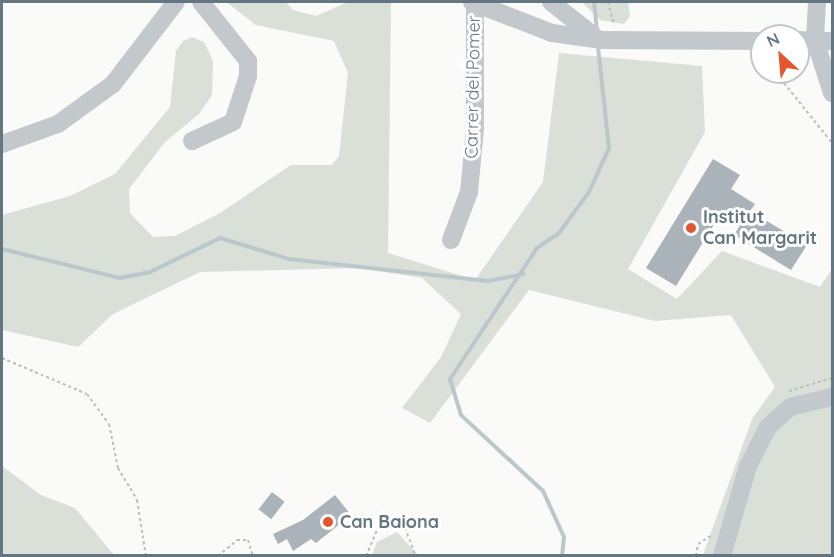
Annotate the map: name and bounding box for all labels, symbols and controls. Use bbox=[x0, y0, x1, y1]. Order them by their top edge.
street label: Carrer del Pomer bbox=[461, 15, 485, 159]
north arrow bbox=[750, 24, 810, 84]
text: N bbox=[763, 28, 783, 51]
place label: Institut Can Margarit bbox=[703, 207, 817, 250]
marker: Institut Can Margarit bbox=[684, 221, 698, 235]
place label: Can Baiona bbox=[340, 511, 439, 533]
marker: Can Baiona bbox=[321, 515, 335, 529]

